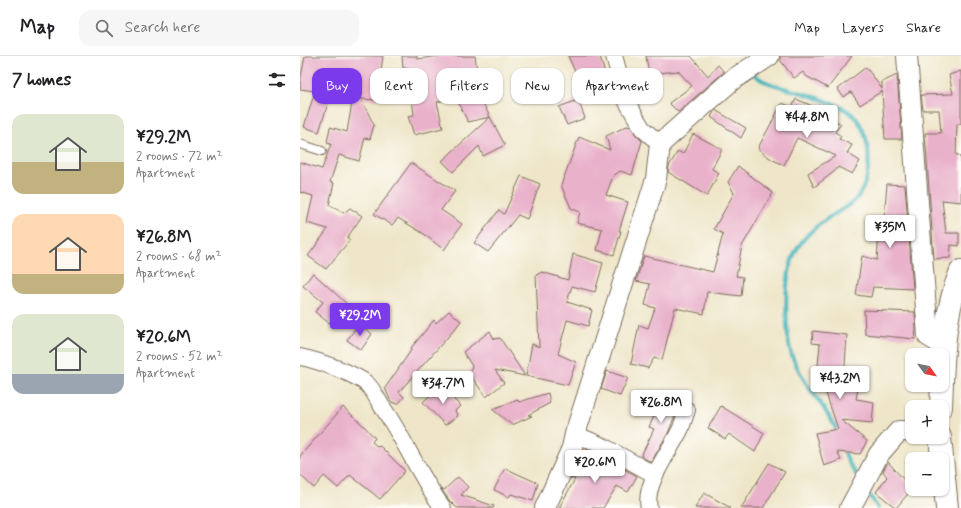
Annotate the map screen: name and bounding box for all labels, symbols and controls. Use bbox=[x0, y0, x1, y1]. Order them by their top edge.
search box bbox=[79, 10, 359, 46]
text: Map bbox=[20, 15, 55, 40]
icon: search bbox=[93, 17, 115, 39]
text: Search here bbox=[125, 18, 200, 38]
text: Map bbox=[794, 19, 820, 37]
text: Layers bbox=[842, 19, 884, 37]
text: Share bbox=[906, 19, 941, 37]
chip: Buy bbox=[312, 68, 362, 104]
chip: Rent bbox=[370, 68, 428, 104]
chip: Filters bbox=[436, 68, 503, 104]
chip: New bbox=[511, 68, 564, 104]
chip: Apartment bbox=[572, 68, 663, 104]
text: 7 homes bbox=[12, 69, 71, 91]
icon: filters bbox=[266, 69, 288, 91]
pin: ¥44.8M bbox=[774, 105, 840, 139]
text: ¥44.8M bbox=[785, 109, 829, 126]
text: ¥29.2M bbox=[136, 126, 191, 148]
icon: home bbox=[44, 130, 92, 178]
text: 2 rooms · 72 m² bbox=[136, 148, 222, 165]
text: Apartment bbox=[136, 165, 195, 182]
pin: ¥35M bbox=[866, 215, 914, 249]
text: ¥35M bbox=[874, 219, 906, 236]
text: ¥26.8M bbox=[136, 226, 192, 248]
icon: home bbox=[44, 230, 92, 278]
text: 2 rooms · 68 m² bbox=[136, 248, 221, 265]
text: Apartment bbox=[136, 265, 195, 282]
pin: ¥29.2M bbox=[327, 303, 393, 337]
text: ¥29.2M bbox=[339, 307, 381, 324]
text: ¥20.6M bbox=[136, 326, 191, 348]
icon: home bbox=[44, 330, 92, 378]
text: 2 rooms · 52 m² bbox=[136, 348, 222, 365]
north arrow bbox=[905, 348, 949, 392]
map controls bbox=[905, 348, 949, 496]
text: Apartment bbox=[136, 365, 195, 382]
pin: ¥43.2M bbox=[807, 366, 873, 400]
text: ¥43.2M bbox=[819, 370, 861, 387]
pin: ¥34.7M bbox=[410, 371, 476, 405]
text: ¥34.7M bbox=[421, 375, 465, 392]
pin: ¥26.8M bbox=[628, 390, 694, 424]
text: ¥26.8M bbox=[640, 394, 682, 411]
button: + bbox=[905, 400, 949, 444]
pin: ¥20.6M bbox=[562, 450, 628, 484]
button: − bbox=[905, 452, 949, 496]
text: ¥20.6M bbox=[574, 454, 616, 471]

